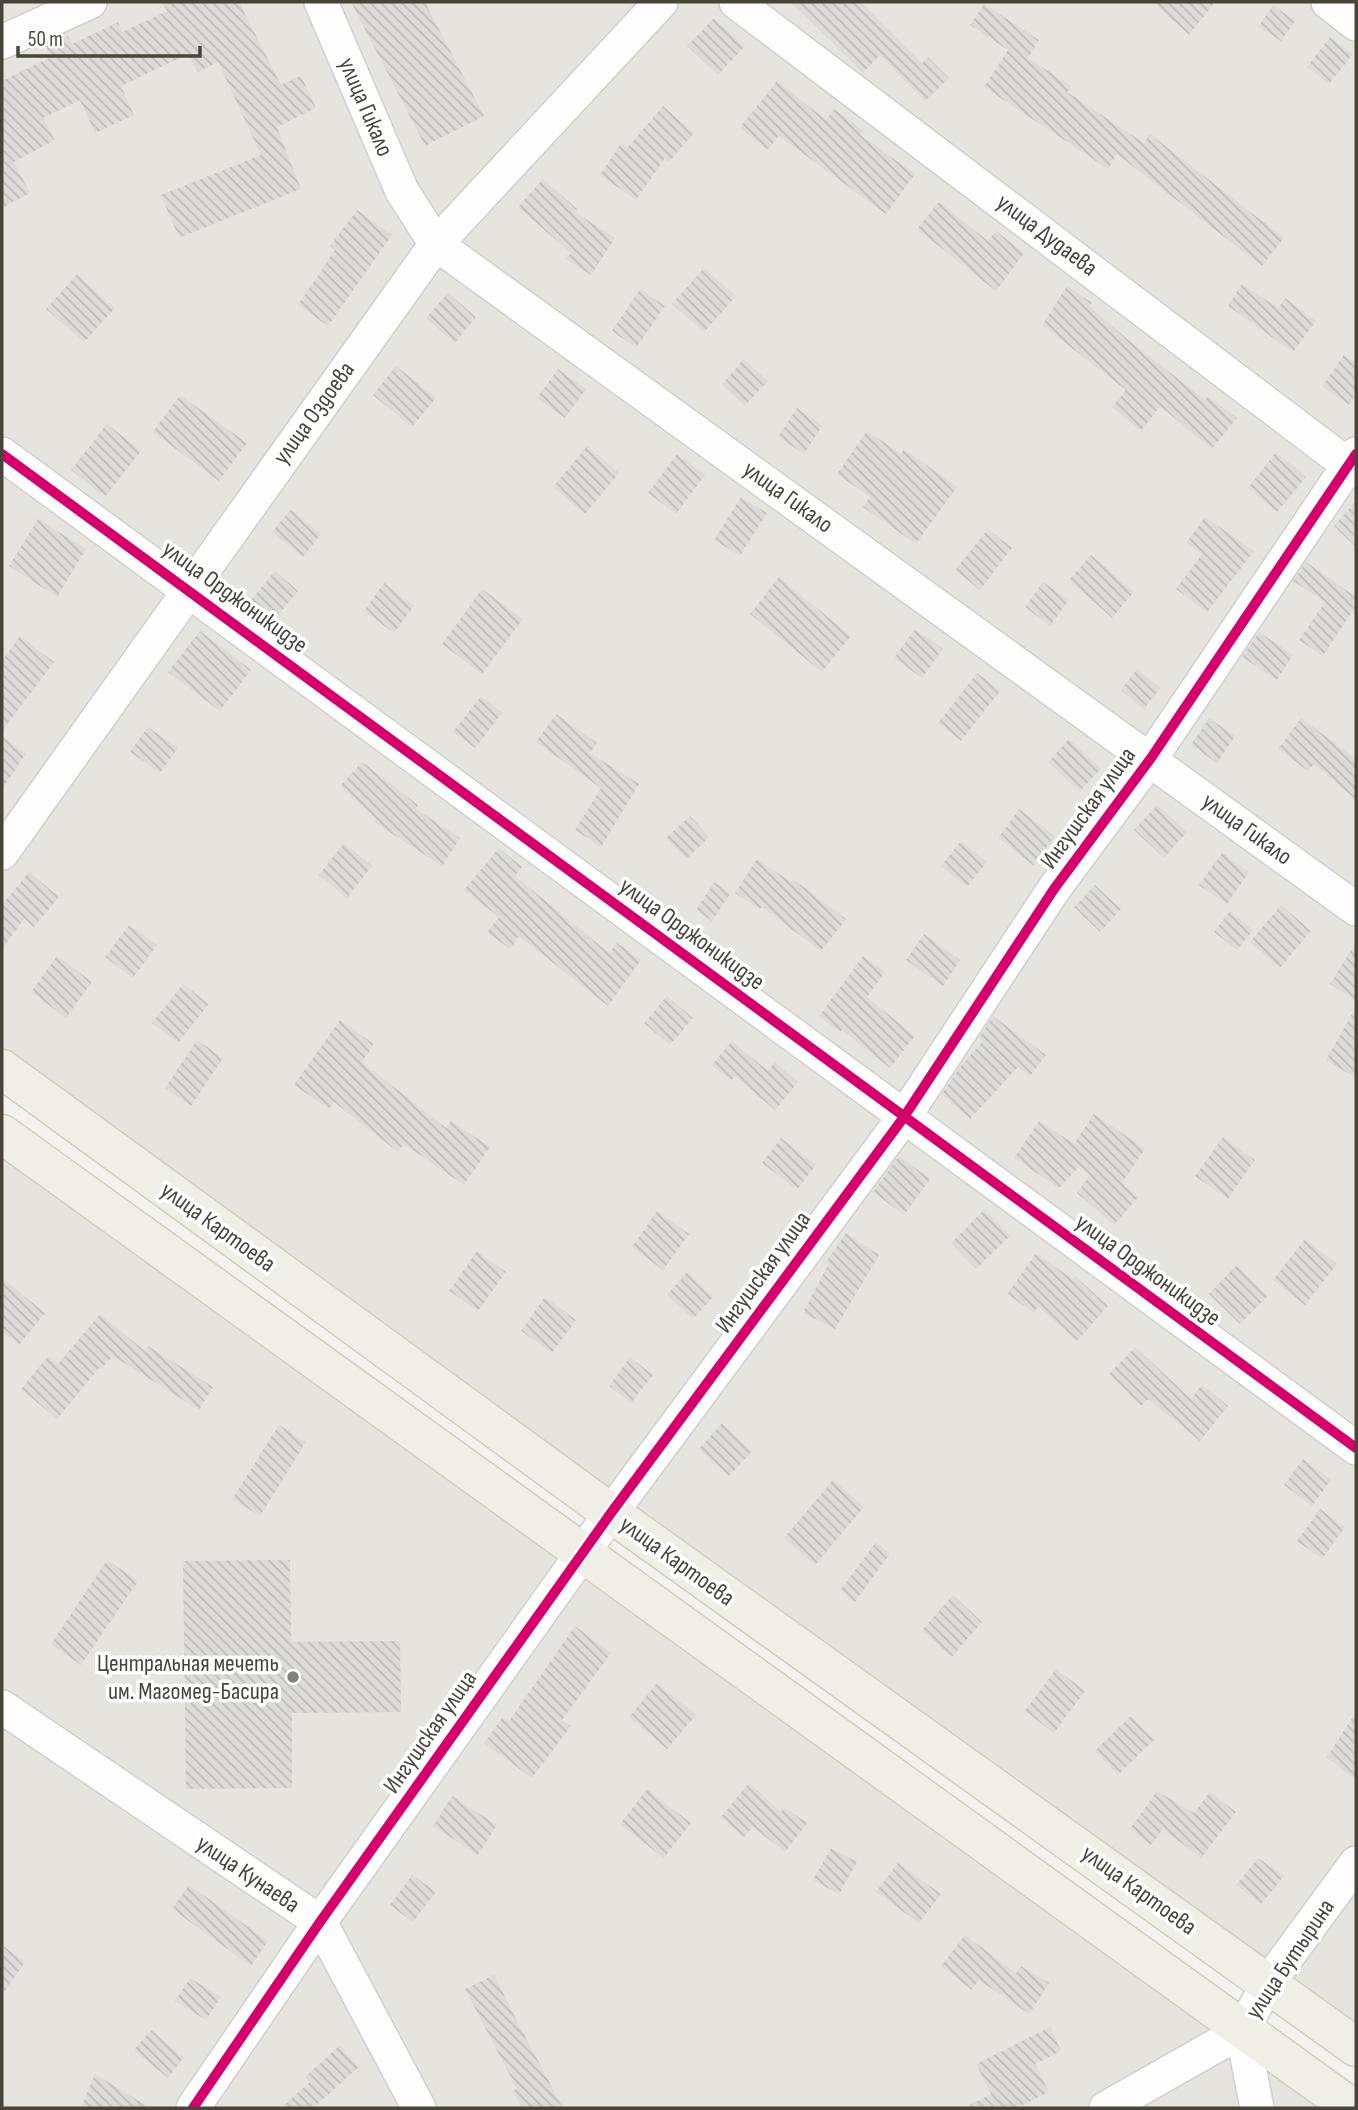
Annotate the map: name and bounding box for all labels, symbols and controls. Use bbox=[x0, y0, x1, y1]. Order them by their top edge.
scale bar bbox=[18, 14, 200, 58]
text: 50 m bbox=[28, 27, 63, 52]
street label: улица Гикало bbox=[332, 53, 400, 161]
street label: улица Дудаева bbox=[991, 188, 1103, 282]
street label: улица Оздоева bbox=[267, 356, 361, 470]
street label: улица Гикало bbox=[737, 455, 839, 539]
street label: улица Орджоникидзе bbox=[157, 535, 313, 659]
street label: Ингушская улица bbox=[1034, 742, 1142, 874]
street label: улица Гикало bbox=[1196, 787, 1298, 871]
street label: улица Орджоникидзе bbox=[614, 872, 770, 996]
street label: улица Картоева bbox=[155, 1176, 281, 1278]
street label: Ингушская улица bbox=[709, 1206, 817, 1338]
street label: улица Орджоникидзе bbox=[1070, 1208, 1226, 1332]
street label: улица Картоева bbox=[614, 1510, 740, 1612]
place label: Центральная мечеть им. Магомед-Басира bbox=[97, 1649, 279, 1706]
street label: Ингушская улица bbox=[377, 1665, 483, 1799]
marker: Центральная мечеть им. Магомед-Басира bbox=[285, 1669, 301, 1685]
street label: улица Кунаева bbox=[191, 1829, 305, 1919]
street label: улица Картоева bbox=[1076, 1839, 1202, 1941]
street label: улица Бутырина bbox=[1239, 1894, 1341, 2024]

